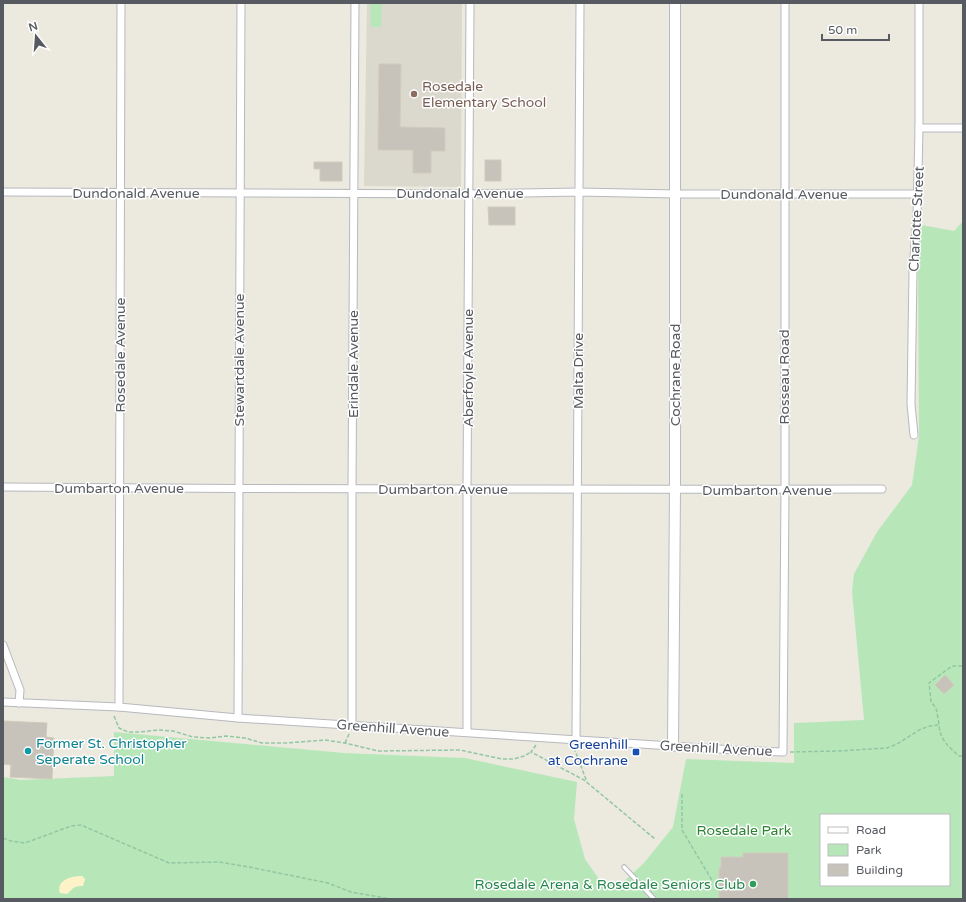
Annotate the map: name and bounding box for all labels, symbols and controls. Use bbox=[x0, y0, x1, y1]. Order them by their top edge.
north arrow bbox=[16, 16, 56, 56]
scale bar bbox=[822, 16, 889, 42]
text: N bbox=[27, 19, 39, 34]
text: 50 m bbox=[828, 23, 857, 37]
place label: Rosedale Elementary School bbox=[422, 78, 546, 111]
marker: Rosedale Elementary School bbox=[409, 89, 419, 99]
street label: Charlotte Street bbox=[905, 165, 928, 272]
street label: Dundonald Avenue bbox=[72, 185, 200, 202]
street label: Dundonald Avenue bbox=[396, 185, 524, 202]
street label: Dundonald Avenue bbox=[720, 186, 848, 203]
street label: Stewartdale Avenue bbox=[231, 294, 248, 426]
street label: Rosedale Avenue bbox=[112, 297, 129, 412]
street label: Aberfoyle Avenue bbox=[460, 309, 477, 427]
street label: Erindale Avenue bbox=[345, 310, 362, 418]
street label: Cochrane Road bbox=[667, 324, 684, 426]
street label: Rosseau Road bbox=[776, 329, 793, 425]
street label: Malta Drive bbox=[570, 333, 587, 409]
street label: Dumbarton Avenue bbox=[54, 480, 184, 497]
street label: Dumbarton Avenue bbox=[378, 481, 508, 498]
street label: Dumbarton Avenue bbox=[702, 482, 832, 499]
street label: Greenhill Avenue bbox=[336, 716, 450, 741]
place label: Former St. Christopher Seperate School bbox=[36, 735, 187, 768]
place label: Greenhill at Cochrane bbox=[548, 736, 628, 769]
street label: Greenhill Avenue bbox=[659, 737, 773, 760]
marker: Former St. Christopher Seperate School bbox=[23, 746, 33, 756]
marker: Greenhill at Cochrane bbox=[631, 747, 641, 757]
legend bbox=[820, 814, 950, 886]
park label: Rosedale Park bbox=[697, 822, 792, 839]
text: Road bbox=[856, 823, 886, 837]
text: Park bbox=[856, 843, 882, 857]
text: Building bbox=[856, 863, 903, 877]
place label: Rosedale Arena & Rosedale Seniors Club bbox=[475, 876, 745, 893]
marker: Rosedale Arena & Rosedale Seniors Club bbox=[748, 879, 758, 889]

